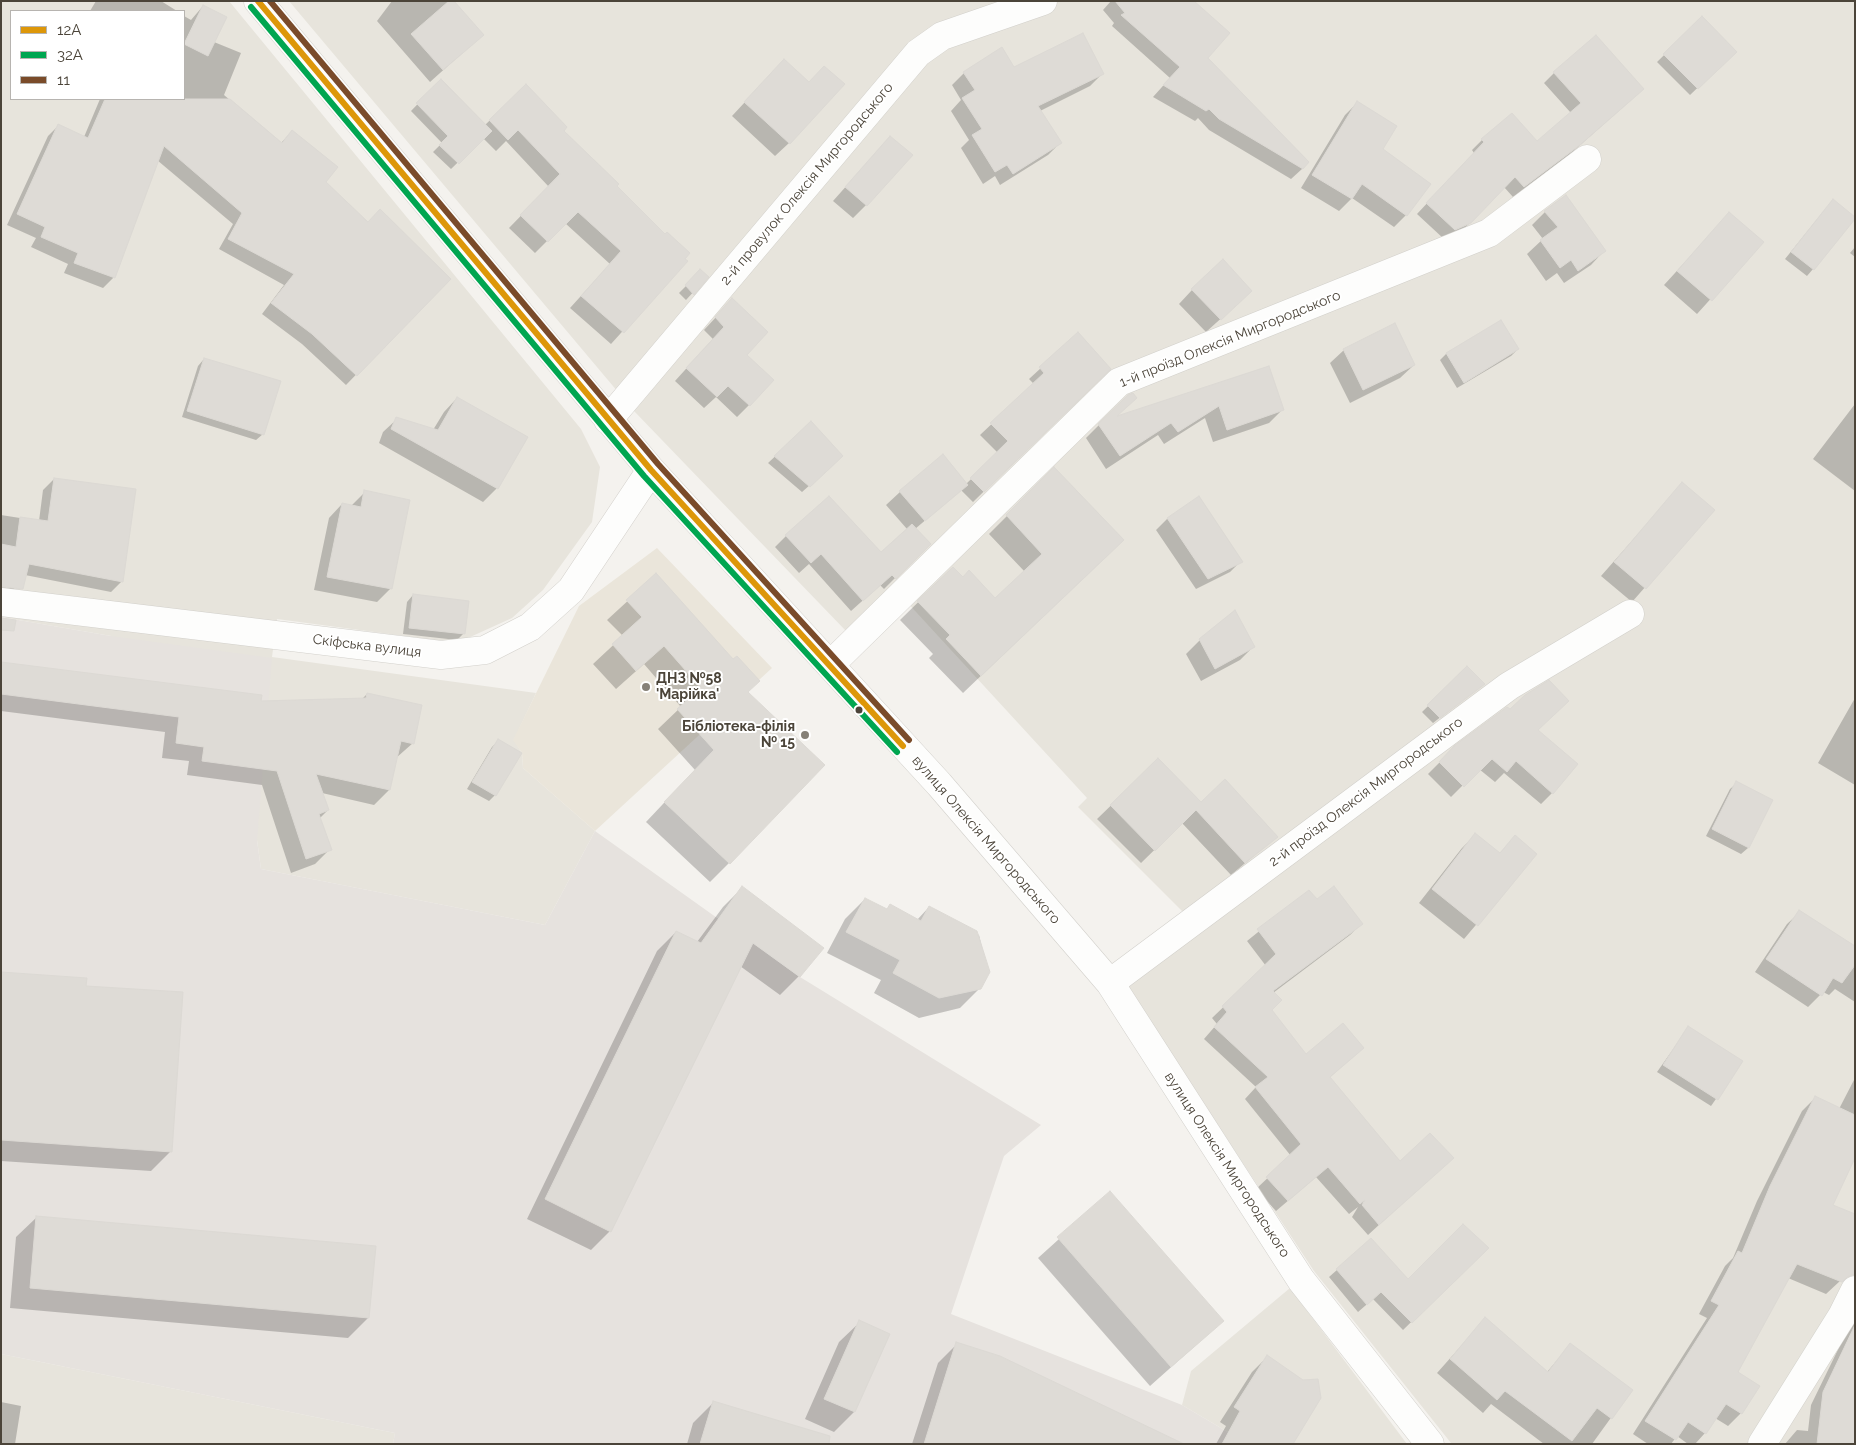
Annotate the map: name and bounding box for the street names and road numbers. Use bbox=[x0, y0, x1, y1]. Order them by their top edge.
street label: 2-й провулок Олексія Миргородського bbox=[717, 79, 897, 289]
street label: 1-й проїзд Олексія Миргородського bbox=[1117, 287, 1343, 391]
street label: Скіфська вулиця bbox=[312, 631, 422, 661]
street label: 2-й проїзд Олексія Миргородського bbox=[1266, 714, 1466, 870]
street label: вулиця Олексія Миргородського bbox=[908, 752, 1064, 928]
street label: вулиця Олексія Миргородського bbox=[1161, 1069, 1293, 1261]

